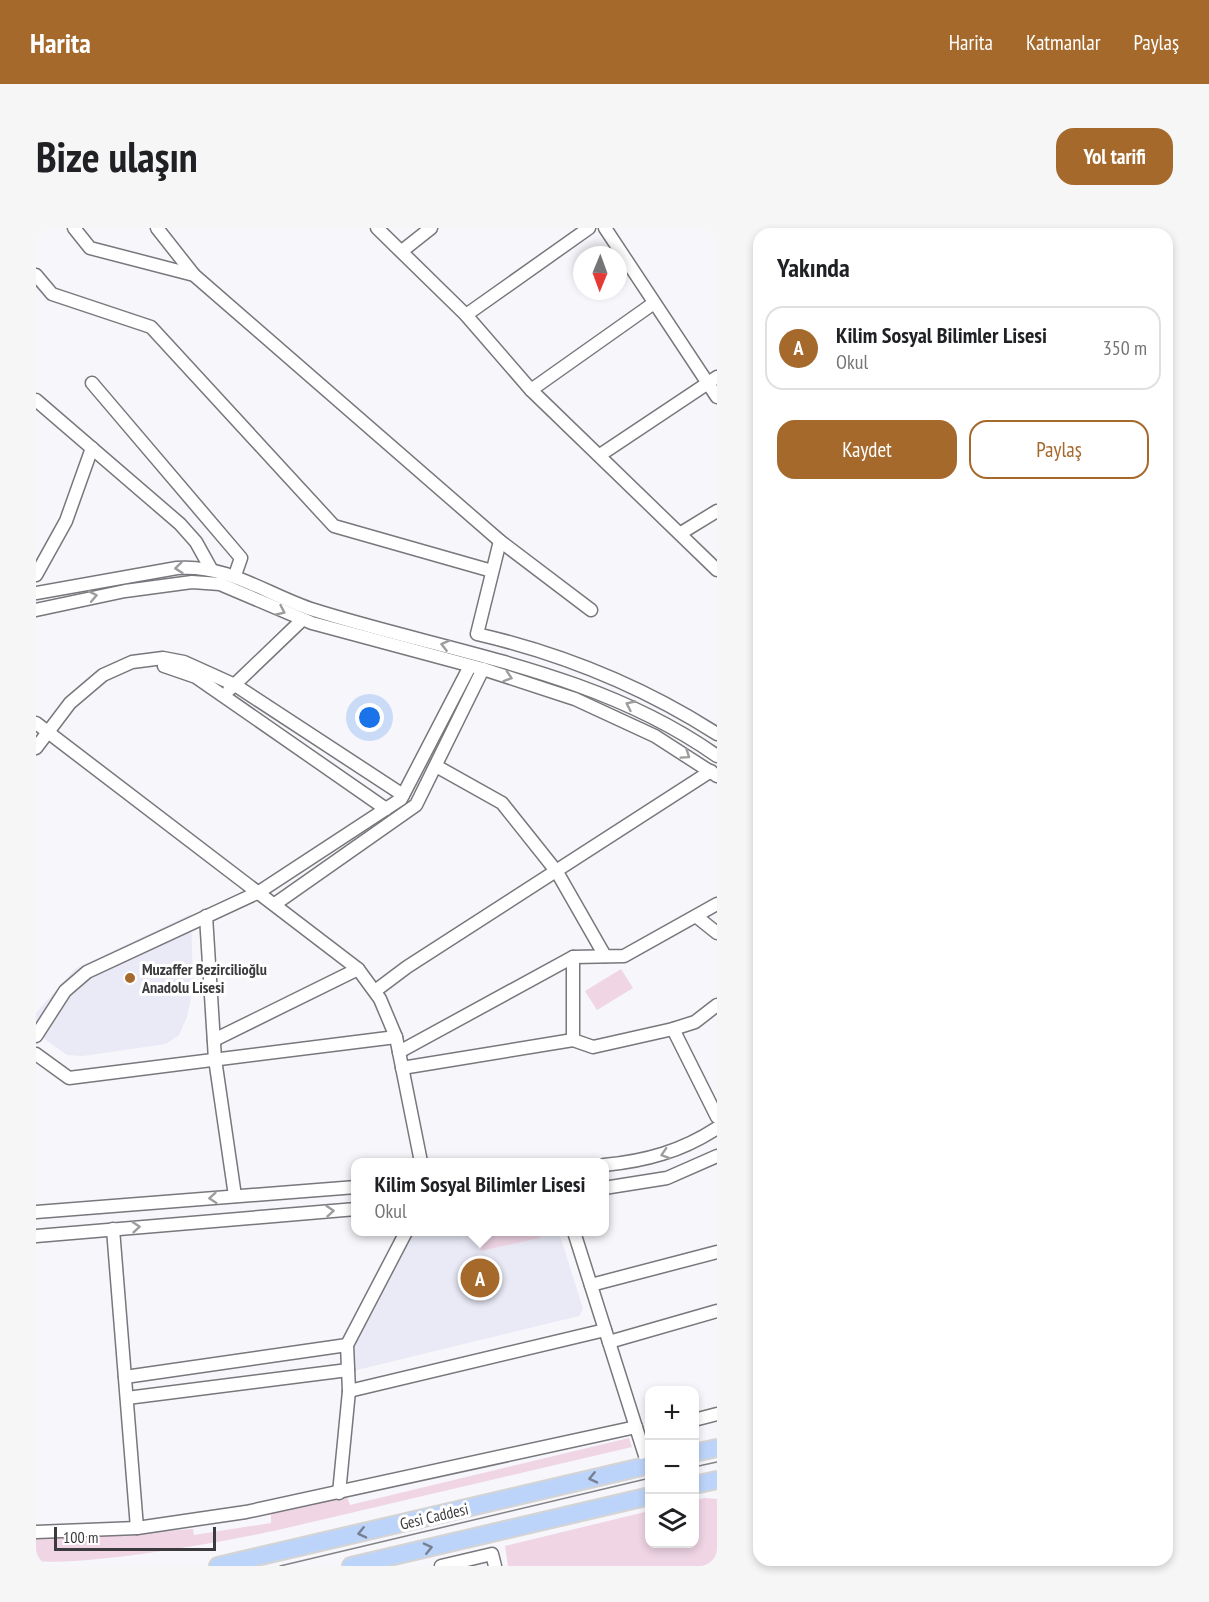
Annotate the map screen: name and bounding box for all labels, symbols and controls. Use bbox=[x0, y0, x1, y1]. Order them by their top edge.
text: Harita bbox=[30, 24, 91, 61]
text: Harita bbox=[949, 29, 993, 56]
text: Katmanlar bbox=[1026, 29, 1100, 56]
text: Paylaş bbox=[1133, 29, 1179, 56]
button: Yol tarifi bbox=[1056, 128, 1173, 185]
text: Bize ulaşın bbox=[36, 129, 198, 184]
north arrow bbox=[573, 246, 627, 300]
text: Yakında bbox=[777, 251, 850, 284]
text: Kilim Sosyal Bilimler Lisesi bbox=[836, 321, 1047, 349]
text: A bbox=[793, 335, 804, 361]
text: 350 m bbox=[1103, 335, 1147, 361]
text: Okul bbox=[836, 349, 868, 375]
button: Kaydet bbox=[777, 420, 957, 479]
button: Paylaş bbox=[969, 420, 1149, 479]
one-way arrow bbox=[175, 561, 184, 574]
one-way arrow bbox=[88, 591, 98, 603]
one-way arrow bbox=[274, 604, 285, 616]
one-way arrow bbox=[440, 640, 450, 653]
one-way arrow bbox=[502, 670, 513, 683]
one-way arrow bbox=[626, 701, 637, 713]
your location bbox=[355, 703, 384, 732]
one-way arrow bbox=[679, 748, 690, 759]
place label: Muzaffer Bezircilioğlu Anadolu Lisesi bbox=[141, 959, 267, 997]
marker: Muzaffer Bezircilioğlu Anadolu Lisesi bbox=[123, 971, 137, 985]
one-way arrow bbox=[660, 1147, 671, 1159]
popup bbox=[351, 1158, 609, 1236]
text: Kilim Sosyal Bilimler Lisesi bbox=[374, 1170, 586, 1198]
one-way arrow bbox=[209, 1191, 218, 1204]
text: Okul bbox=[374, 1198, 407, 1224]
one-way arrow bbox=[326, 1205, 335, 1218]
one-way arrow bbox=[132, 1221, 141, 1234]
pin: A bbox=[460, 1256, 500, 1300]
map controls bbox=[645, 1386, 699, 1548]
button: + bbox=[645, 1386, 699, 1440]
button: − bbox=[645, 1440, 699, 1494]
one-way arrow bbox=[588, 1471, 598, 1484]
button: layers bbox=[645, 1494, 699, 1548]
street label: Gesi Caddesi bbox=[398, 1498, 470, 1534]
scale bar bbox=[54, 1524, 216, 1552]
one-way arrow bbox=[357, 1525, 367, 1538]
text: 100 m bbox=[63, 1527, 98, 1547]
one-way arrow bbox=[423, 1542, 433, 1555]

